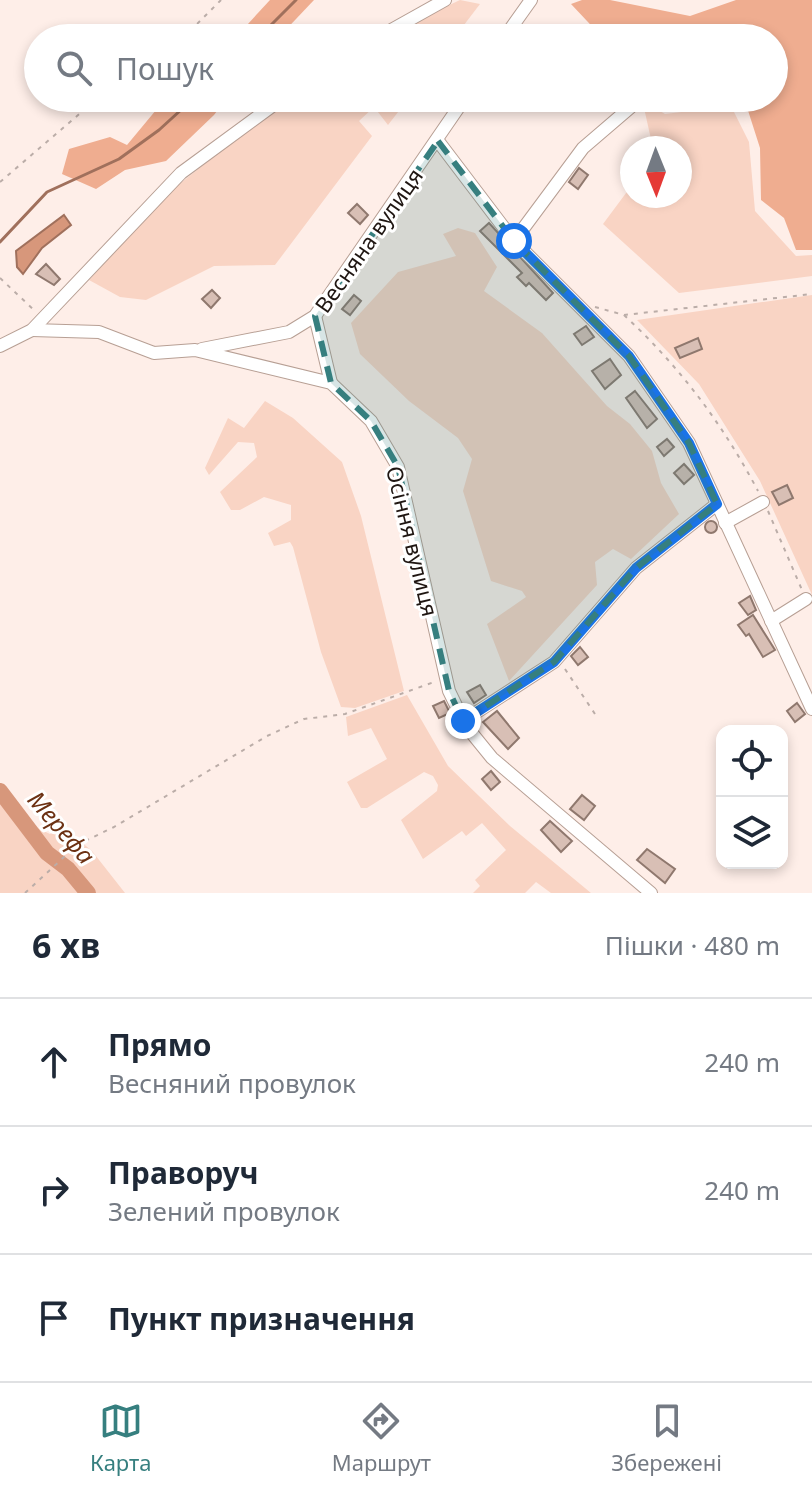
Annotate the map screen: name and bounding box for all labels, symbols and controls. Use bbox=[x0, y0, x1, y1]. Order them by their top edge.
search box bbox=[24, 24, 788, 112]
icon: search bbox=[52, 46, 96, 90]
text: Пошук bbox=[116, 48, 214, 89]
north arrow bbox=[620, 136, 692, 208]
street label: Весняна вулиця bbox=[307, 162, 429, 318]
route start bbox=[496, 223, 532, 259]
street label: Осіння вулиця bbox=[380, 463, 446, 619]
route end bbox=[445, 703, 481, 739]
map controls bbox=[716, 725, 788, 869]
button: locate bbox=[716, 725, 788, 797]
water label: Мерефа bbox=[21, 783, 103, 871]
button: layers bbox=[716, 797, 788, 869]
text: 6 хв bbox=[32, 922, 100, 968]
text: Пішки · 480 m bbox=[605, 927, 780, 963]
text: Прямо bbox=[108, 1024, 212, 1065]
icon: ahead bbox=[32, 1040, 76, 1084]
text: 240 m bbox=[704, 1044, 780, 1080]
text: Весняний провулок bbox=[108, 1065, 356, 1101]
text: Праворуч bbox=[108, 1152, 259, 1193]
icon: right bbox=[32, 1168, 76, 1212]
text: 240 m bbox=[704, 1172, 780, 1208]
text: Зелений провулок bbox=[108, 1193, 340, 1229]
icon: arrive bbox=[32, 1296, 76, 1340]
text: Пункт призначення bbox=[108, 1298, 415, 1339]
tab: Карта bbox=[90, 1399, 152, 1477]
tab: Маршрут bbox=[332, 1399, 431, 1477]
tab: Збережені bbox=[611, 1399, 722, 1477]

